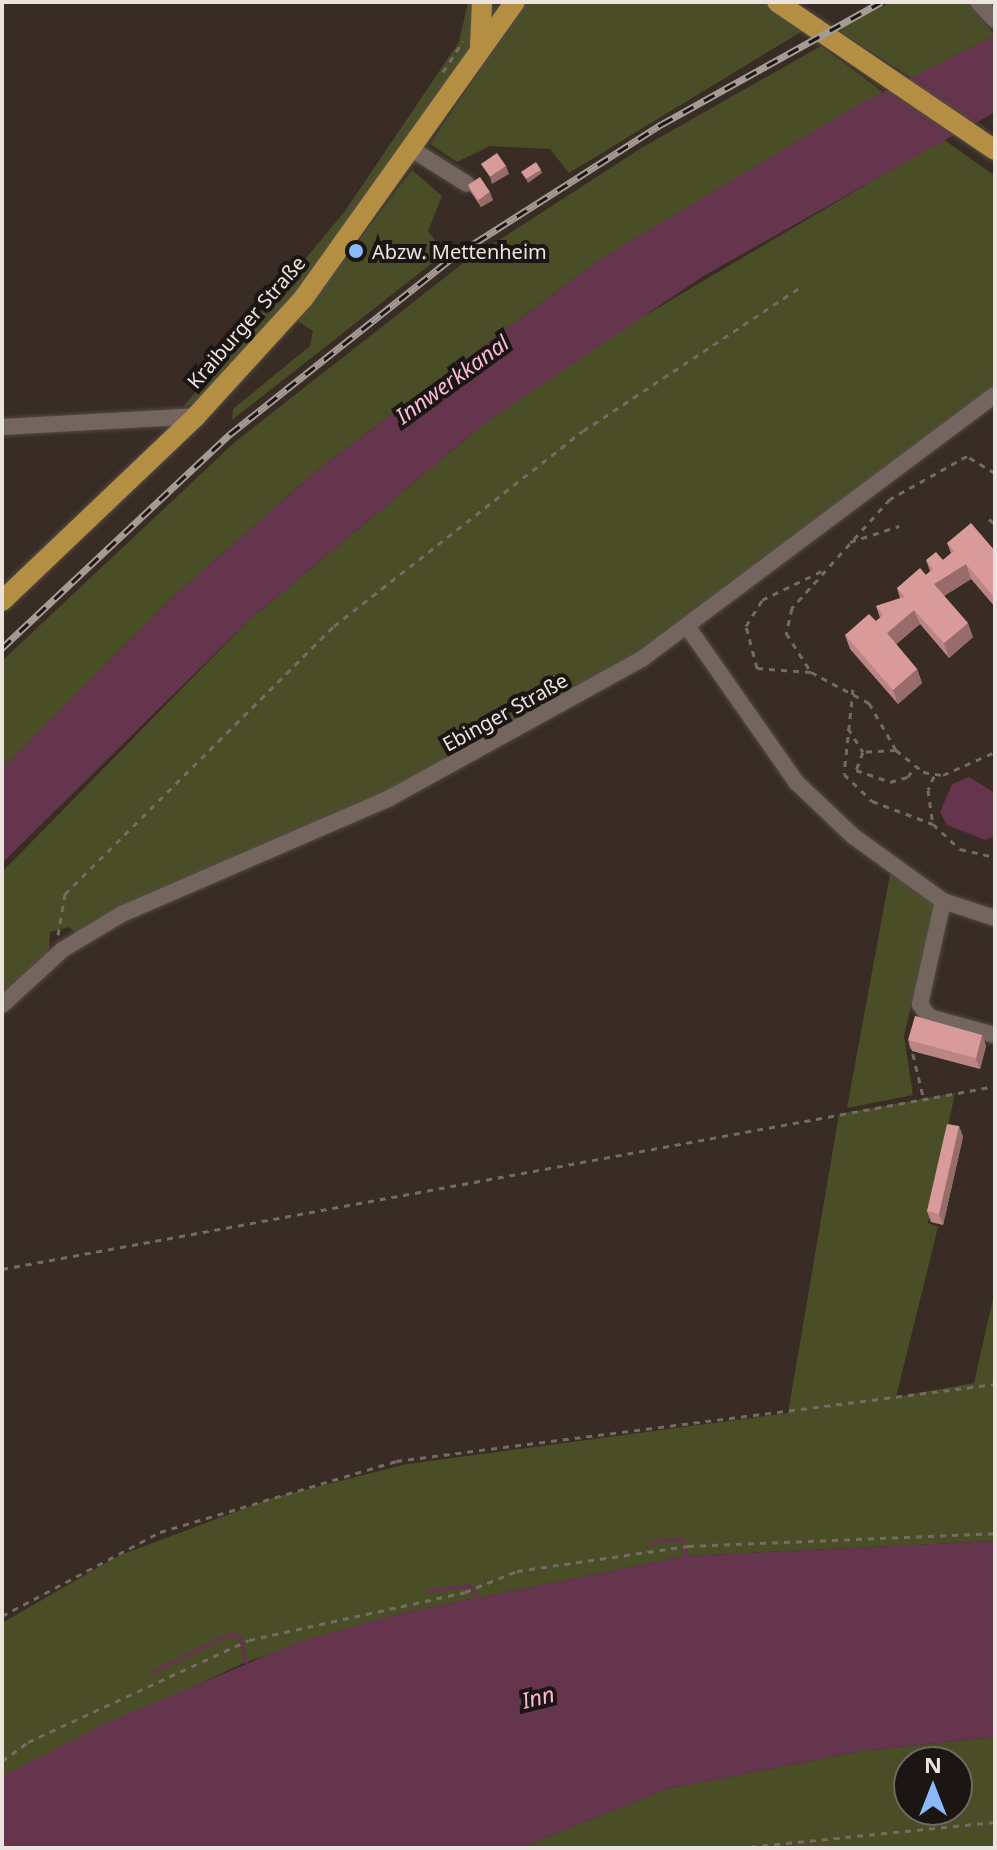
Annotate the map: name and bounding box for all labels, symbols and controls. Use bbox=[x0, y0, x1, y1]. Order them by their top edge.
place label: Abzw. Mettenheim bbox=[372, 239, 547, 263]
marker: Abzw. Mettenheim bbox=[347, 242, 365, 260]
street label: Kraiburger Straße bbox=[182, 251, 310, 393]
water label: Innwerkkanal bbox=[390, 329, 514, 429]
street label: Ebinger Straße bbox=[438, 668, 572, 756]
water label: Inn bbox=[519, 1680, 557, 1714]
north arrow bbox=[893, 1746, 973, 1826]
text: N bbox=[924, 1749, 942, 1779]

